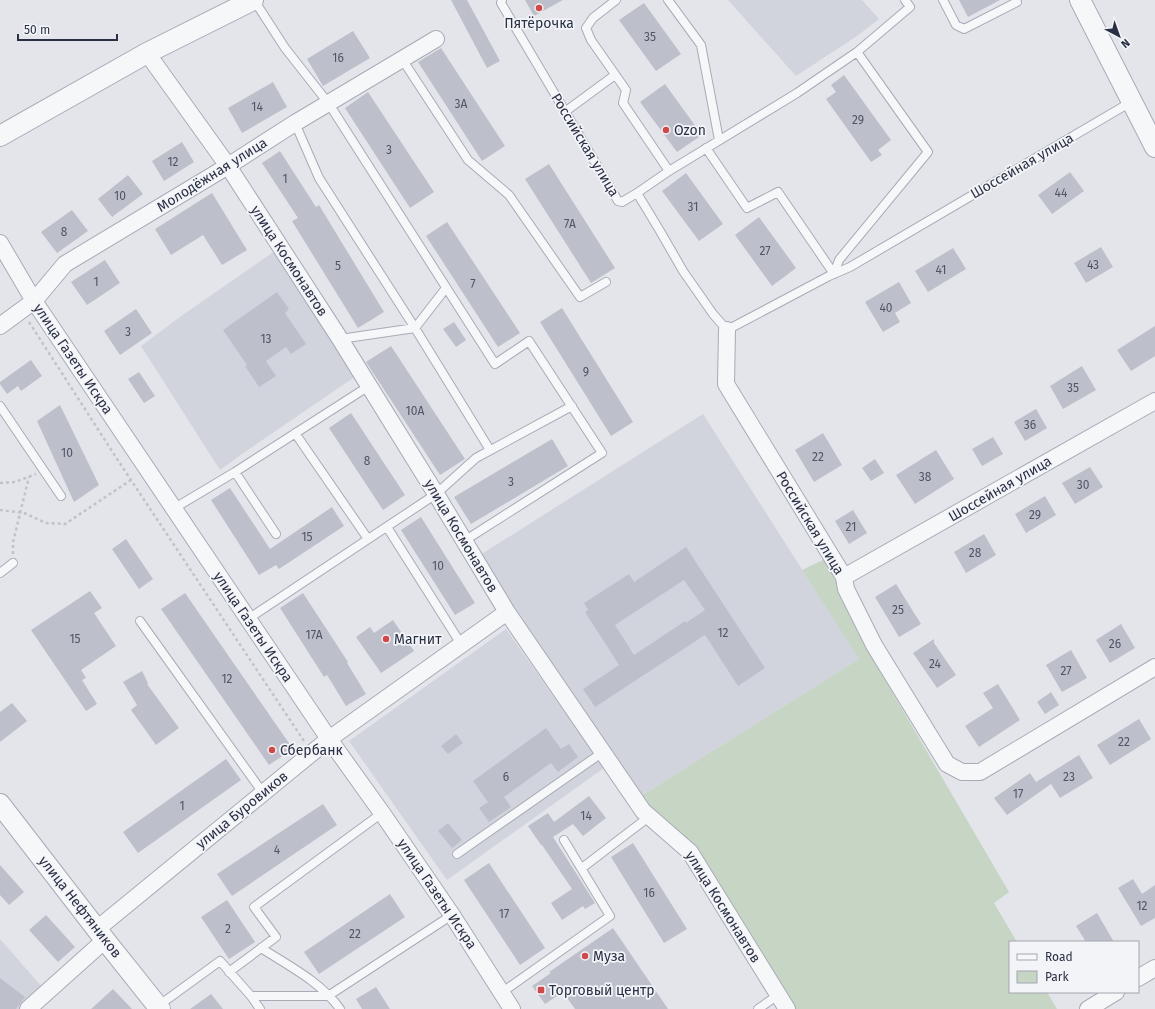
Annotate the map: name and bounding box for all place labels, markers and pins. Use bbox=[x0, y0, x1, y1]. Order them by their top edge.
marker: Пятёрочка bbox=[534, 3, 544, 13]
place label: Пятёрочка bbox=[504, 15, 574, 32]
place label: Ozon bbox=[674, 122, 706, 139]
marker: Ozon bbox=[661, 125, 671, 135]
place label: Магнит bbox=[394, 631, 442, 648]
marker: Магнит bbox=[381, 634, 391, 644]
place label: Сбербанк bbox=[280, 742, 344, 759]
marker: Сбербанк bbox=[267, 745, 277, 755]
place label: Муза bbox=[593, 948, 625, 965]
marker: Муза bbox=[580, 951, 590, 961]
place label: Торговый центр bbox=[549, 982, 655, 999]
marker: Торговый центр bbox=[536, 985, 546, 995]

